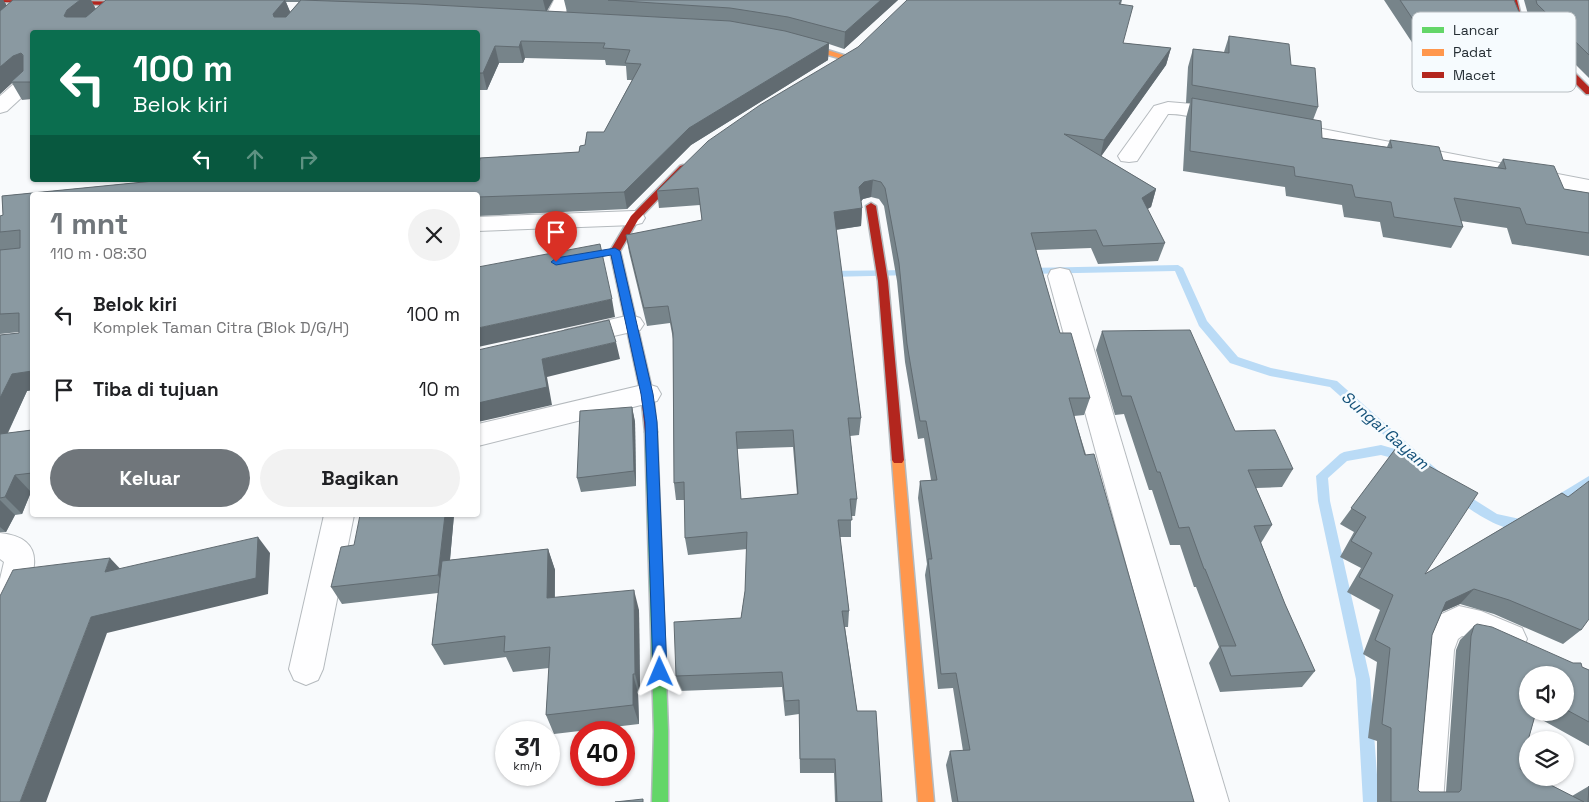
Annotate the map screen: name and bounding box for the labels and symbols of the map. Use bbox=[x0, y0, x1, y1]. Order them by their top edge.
legend bbox=[1412, 12, 1576, 92]
text: Lancar bbox=[1453, 21, 1499, 39]
text: Padat bbox=[1453, 43, 1492, 61]
text: Macet bbox=[1453, 66, 1496, 84]
pin bbox=[535, 211, 577, 262]
water label: Sungai Gayam bbox=[1337, 386, 1434, 475]
position arrow bbox=[633, 645, 685, 697]
speed limit sign: 40 bbox=[570, 721, 635, 786]

